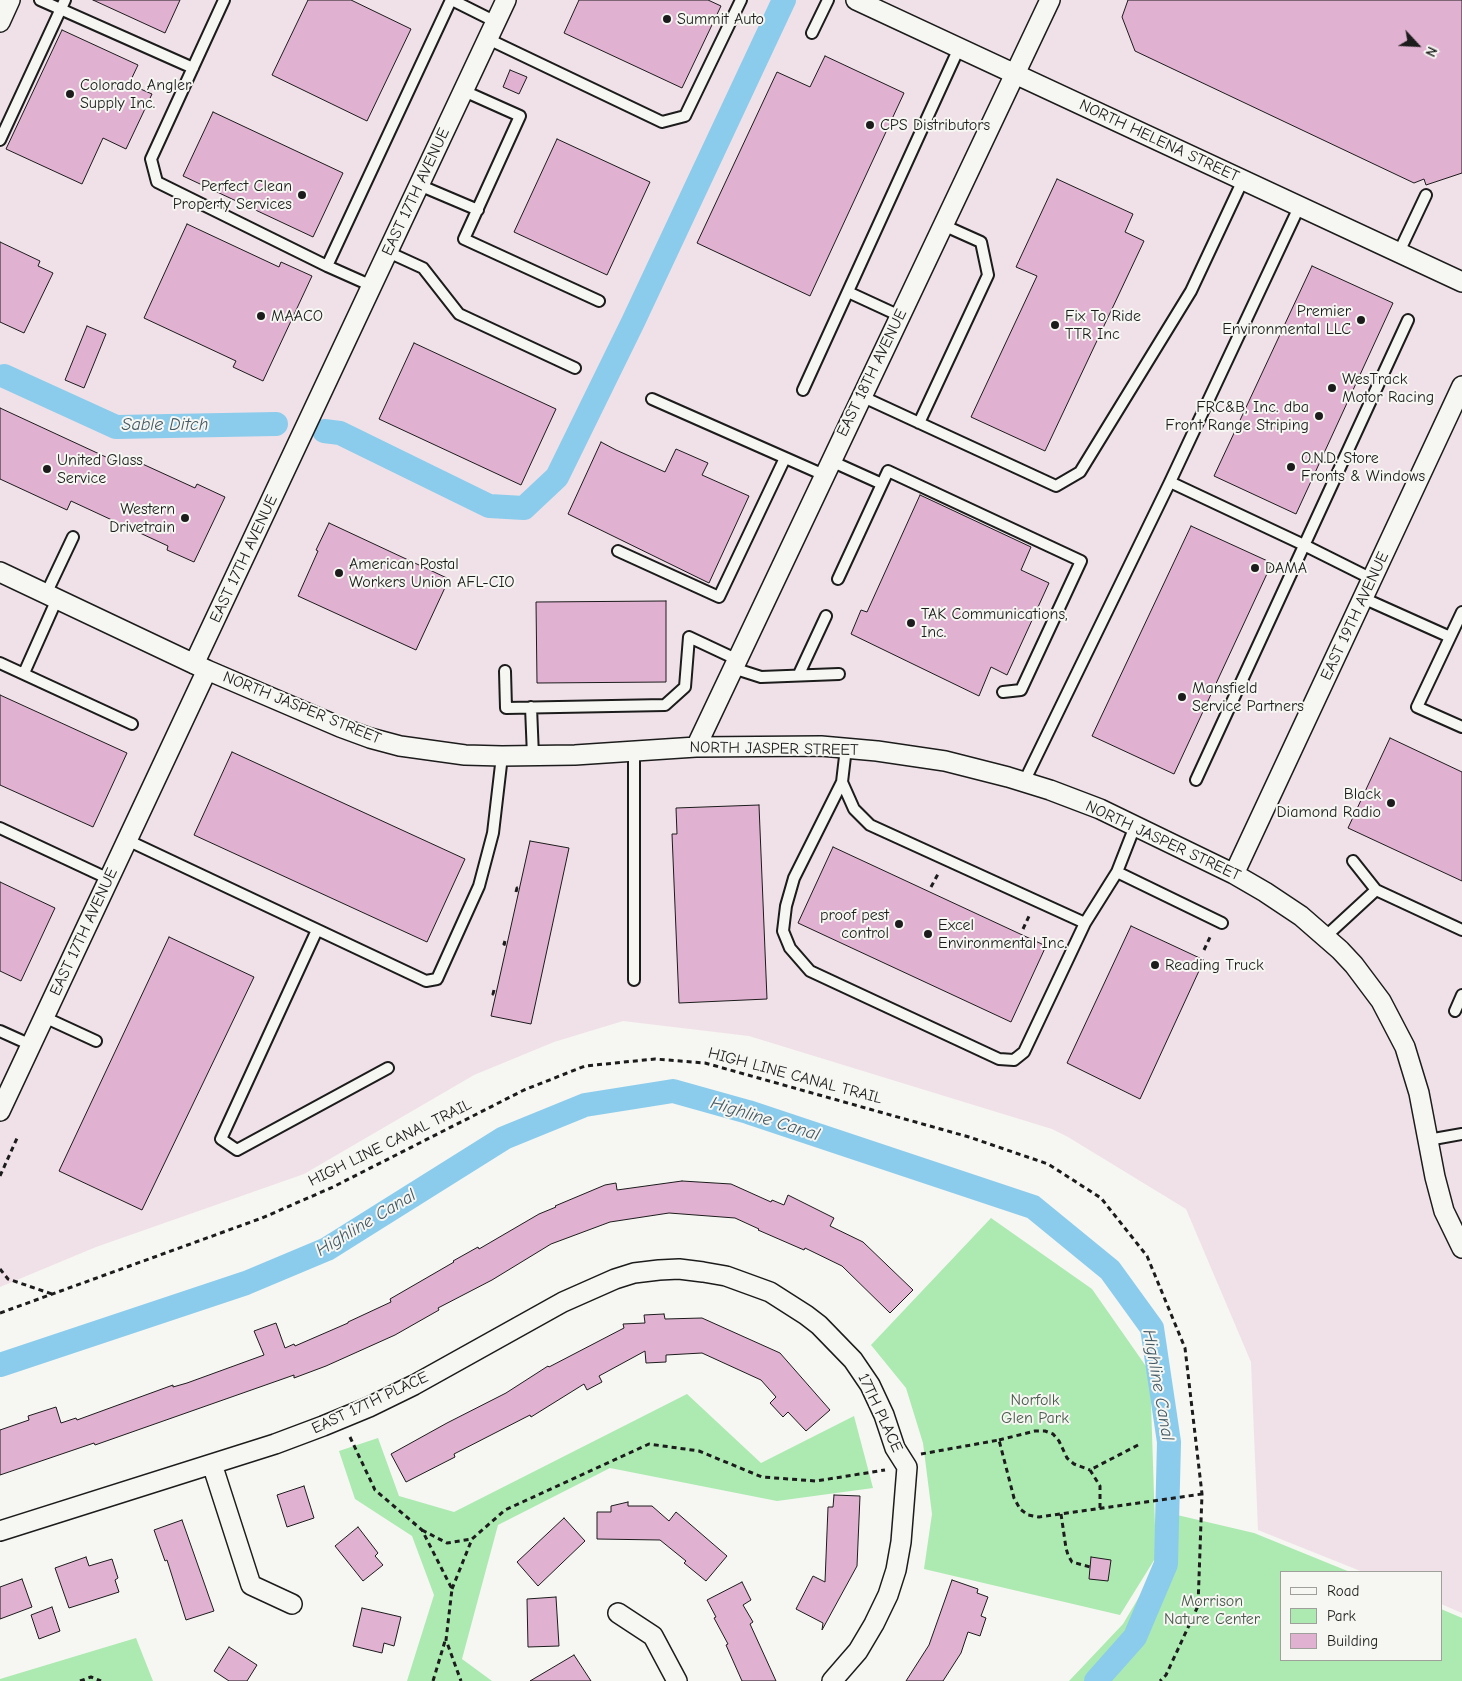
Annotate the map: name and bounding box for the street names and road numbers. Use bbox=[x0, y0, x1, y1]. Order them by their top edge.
street label: NORTH HELENA STREET bbox=[1076, 96, 1242, 186]
street label: EAST 17TH AVENUE bbox=[378, 125, 454, 259]
street label: EAST 18TH AVENUE bbox=[833, 306, 911, 440]
street label: EAST 17TH AVENUE bbox=[206, 492, 282, 626]
street label: EAST 19TH AVENUE bbox=[1317, 549, 1393, 683]
street label: NORTH JASPER STREET bbox=[220, 667, 384, 749]
street label: NORTH JASPER STREET bbox=[689, 738, 859, 760]
street label: NORTH JASPER STREET bbox=[1082, 797, 1244, 885]
street label: EAST 17TH AVENUE bbox=[46, 865, 122, 999]
street label: HIGH LINE CANAL TRAIL bbox=[706, 1044, 884, 1108]
street label: HIGH LINE CANAL TRAIL bbox=[305, 1095, 475, 1191]
street label: EAST 17TH PLACE bbox=[309, 1368, 431, 1438]
street label: 17TH PLACE bbox=[853, 1370, 907, 1456]

